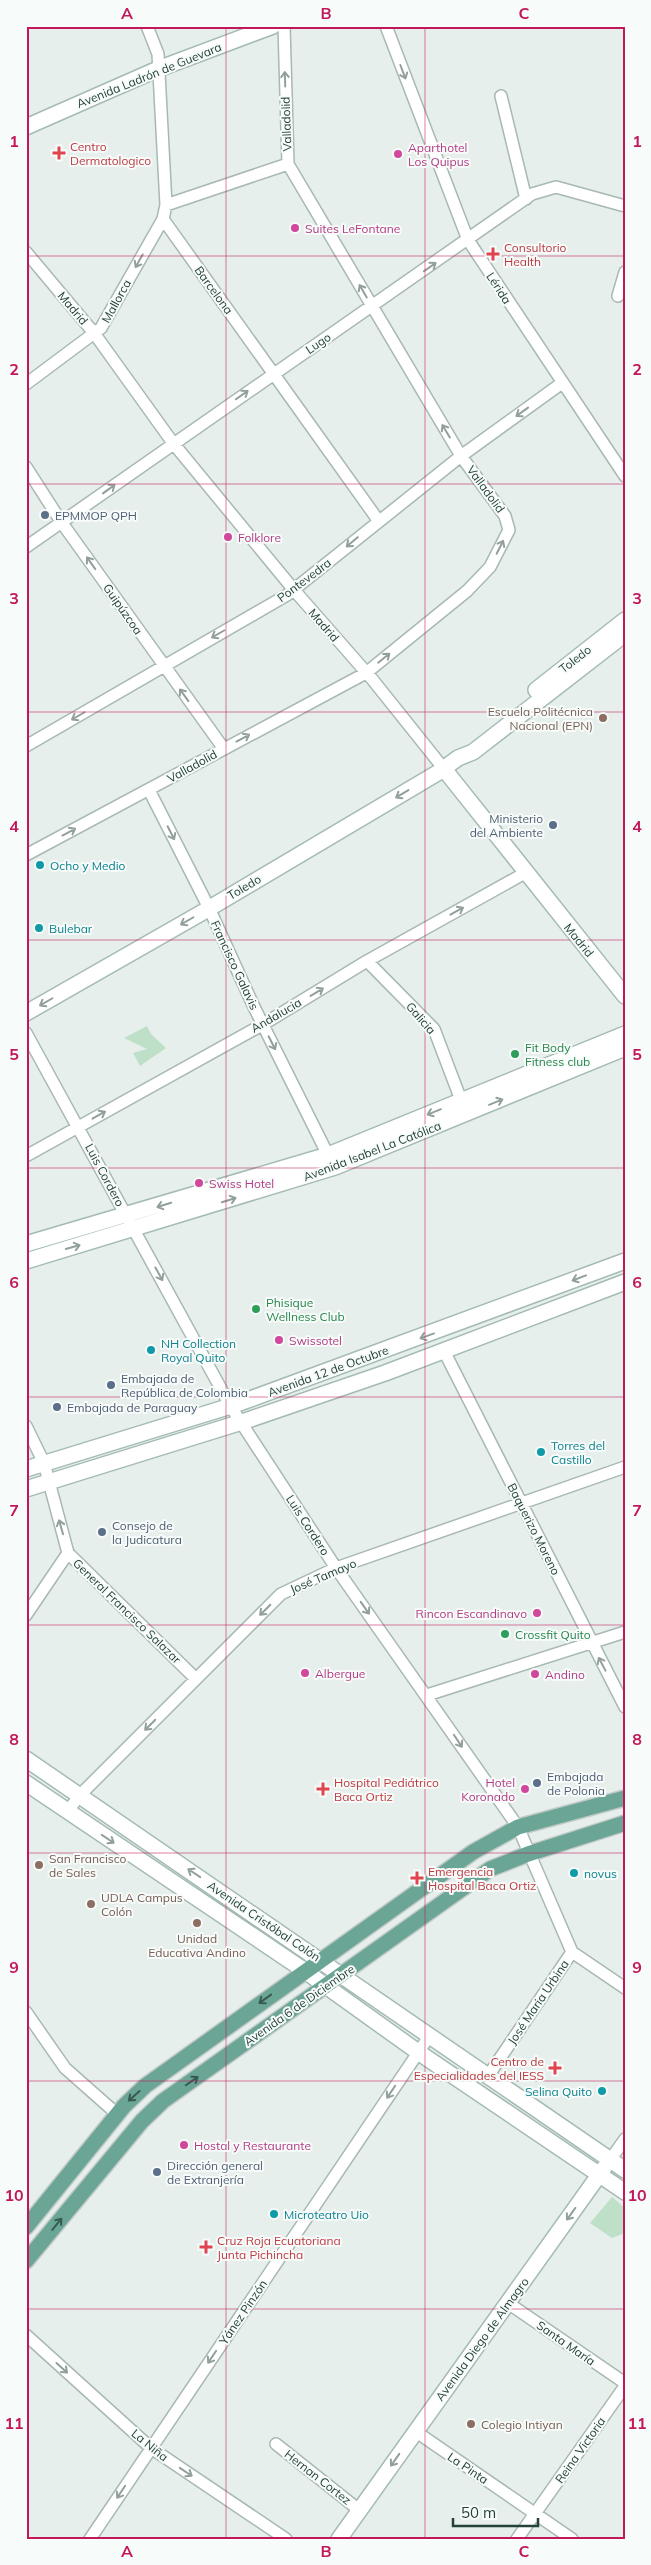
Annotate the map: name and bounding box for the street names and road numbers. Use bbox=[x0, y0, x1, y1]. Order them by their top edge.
street label: Avenida Ladrón de Guevara bbox=[74, 39, 224, 111]
street label: Valladolid bbox=[278, 96, 294, 152]
street label: Barcelona bbox=[191, 263, 237, 317]
street label: Lérida bbox=[483, 269, 515, 307]
street label: Mallorca bbox=[98, 277, 134, 325]
street label: Madrid bbox=[55, 288, 91, 328]
street label: Lugo bbox=[302, 329, 334, 357]
street label: Valladolid bbox=[464, 462, 508, 516]
street label: Pontevedra bbox=[274, 555, 334, 605]
street label: Guipúzcoa bbox=[100, 581, 146, 637]
street label: Madrid bbox=[306, 605, 342, 645]
street label: Toledo bbox=[556, 642, 594, 676]
street label: Valladolid bbox=[164, 746, 220, 786]
street label: Toledo bbox=[224, 871, 264, 903]
street label: Francisco Galavis bbox=[208, 918, 262, 1012]
street label: Madrid bbox=[561, 920, 597, 960]
street label: Andalucia bbox=[248, 994, 304, 1036]
street label: Galicia bbox=[403, 999, 439, 1037]
street label: Avenida Isabel La Católica bbox=[301, 1118, 443, 1184]
street label: Luis Cordero bbox=[82, 1141, 128, 1209]
street label: Avenida 12 de Octubre bbox=[266, 1342, 390, 1400]
street label: Baquerizo Moreno bbox=[504, 1481, 564, 1578]
street label: Luis Cordero bbox=[283, 1492, 333, 1558]
street label: General Francisco Salazar bbox=[70, 1555, 185, 1667]
street label: José Tamayo bbox=[287, 1555, 359, 1597]
street label: Avenida Cristóbal Colón bbox=[205, 1878, 323, 1964]
street label: José Maria Urbina bbox=[504, 1957, 572, 2047]
street label: Avenida 6 de Diciembre bbox=[241, 1961, 357, 2049]
street label: Avenida Diego de Almagro bbox=[432, 2274, 532, 2404]
street label: Yánez Pinzón bbox=[215, 2277, 270, 2348]
street label: Santa María bbox=[534, 2317, 598, 2369]
street label: Reina Victoria bbox=[552, 2414, 608, 2486]
street label: La Niña bbox=[129, 2426, 171, 2464]
street label: Hernan Cortez bbox=[282, 2446, 354, 2508]
street label: La Pinta bbox=[445, 2449, 491, 2487]

